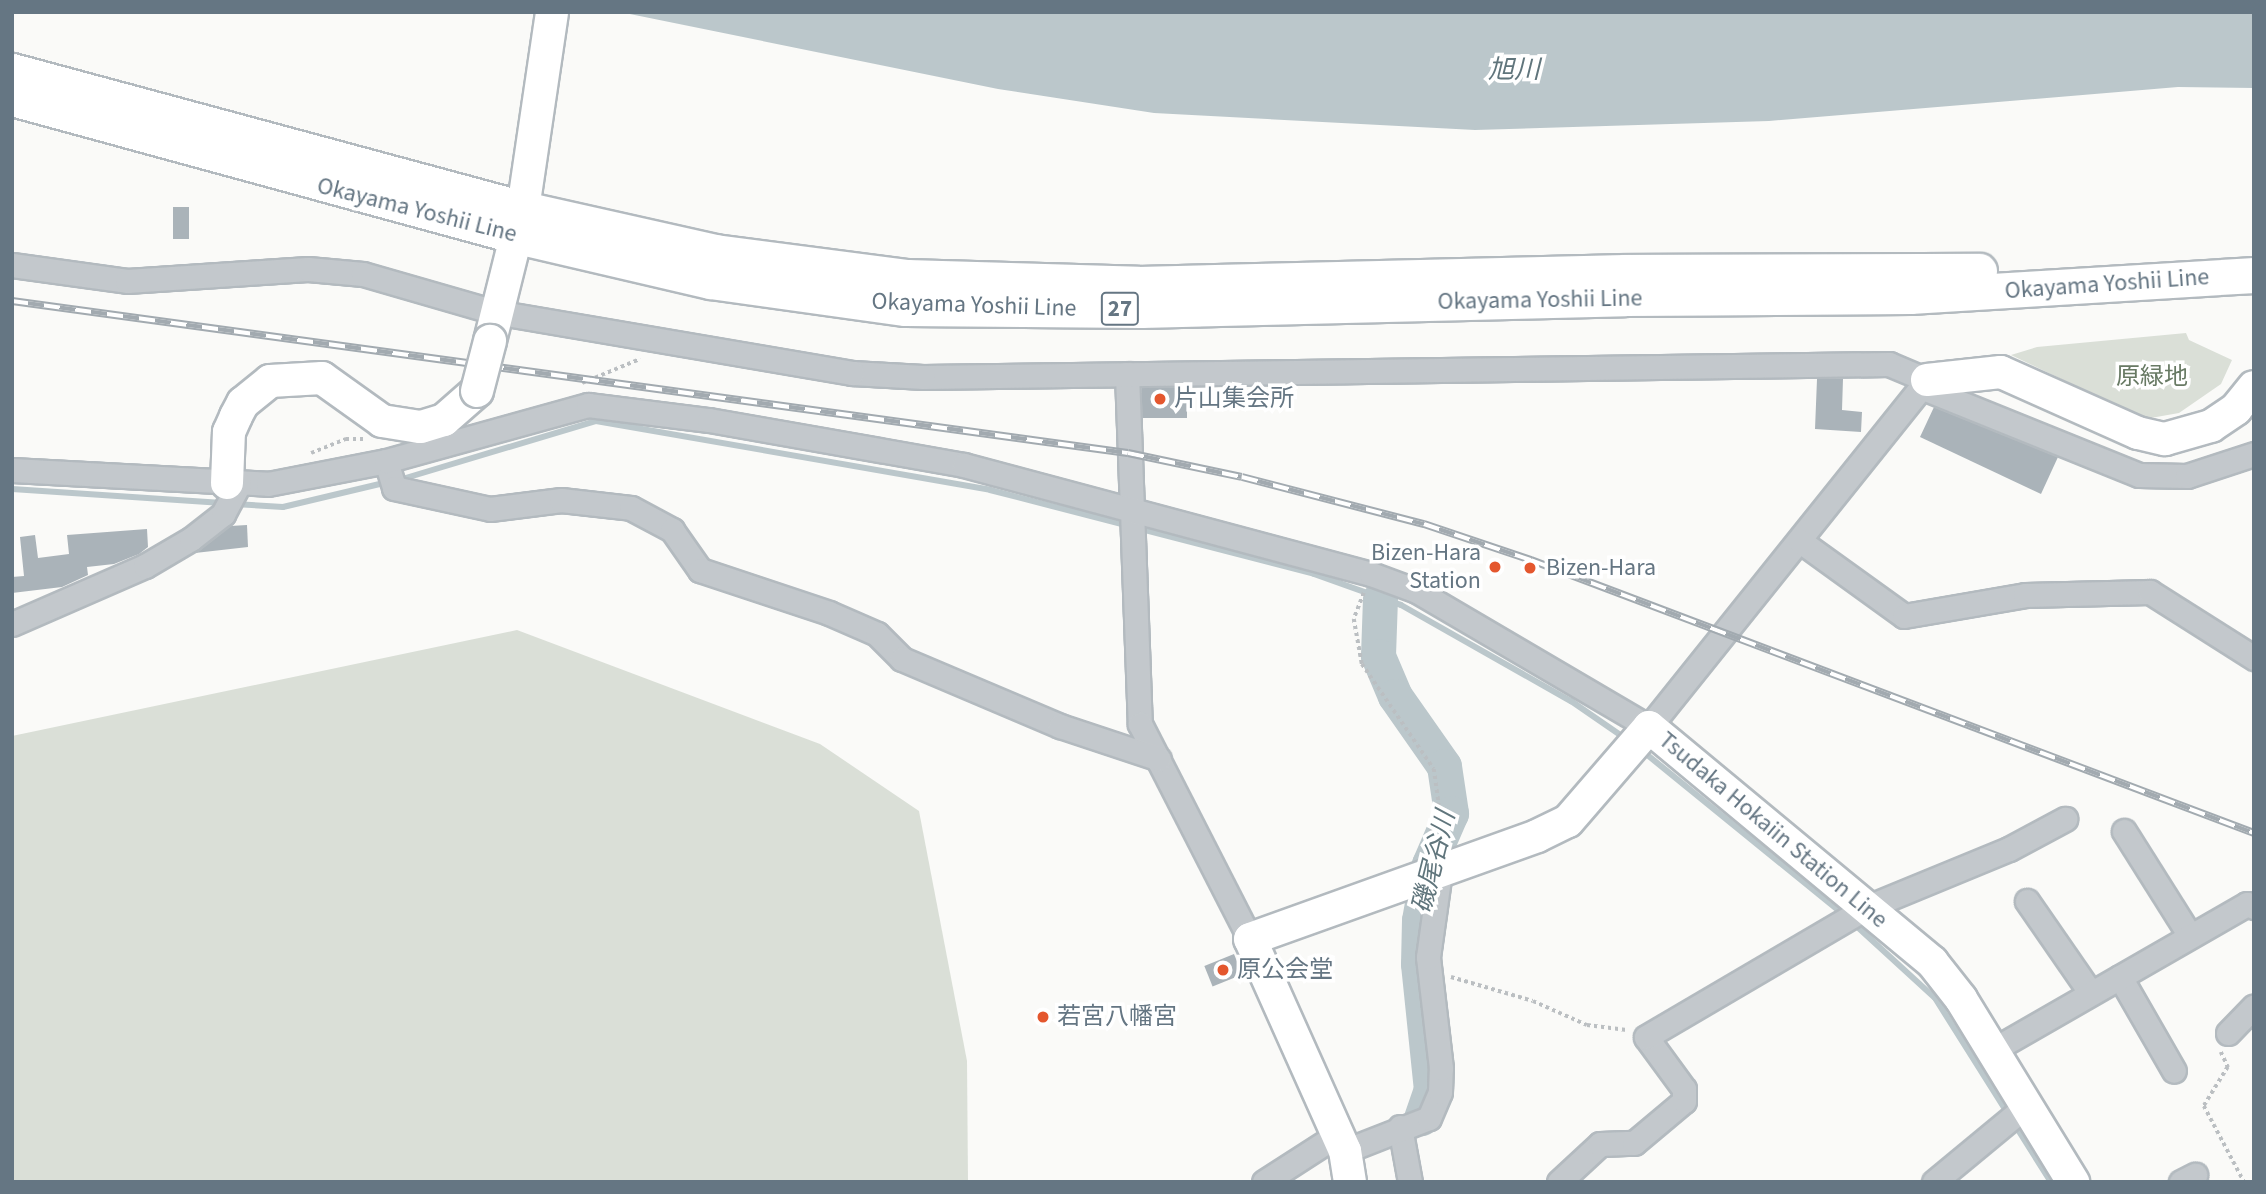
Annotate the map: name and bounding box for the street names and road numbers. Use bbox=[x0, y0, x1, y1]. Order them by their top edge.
street label: Okayama Yoshii Line bbox=[314, 171, 520, 249]
street label: Okayama Yoshii Line bbox=[2004, 262, 2210, 306]
street label: Okayama Yoshii Line bbox=[1437, 284, 1643, 316]
street label: Okayama Yoshii Line bbox=[871, 287, 1077, 323]
road number: 27 bbox=[1101, 290, 1139, 328]
street label: Tsudaka Hokaiin Station Line bbox=[1653, 726, 1893, 934]

